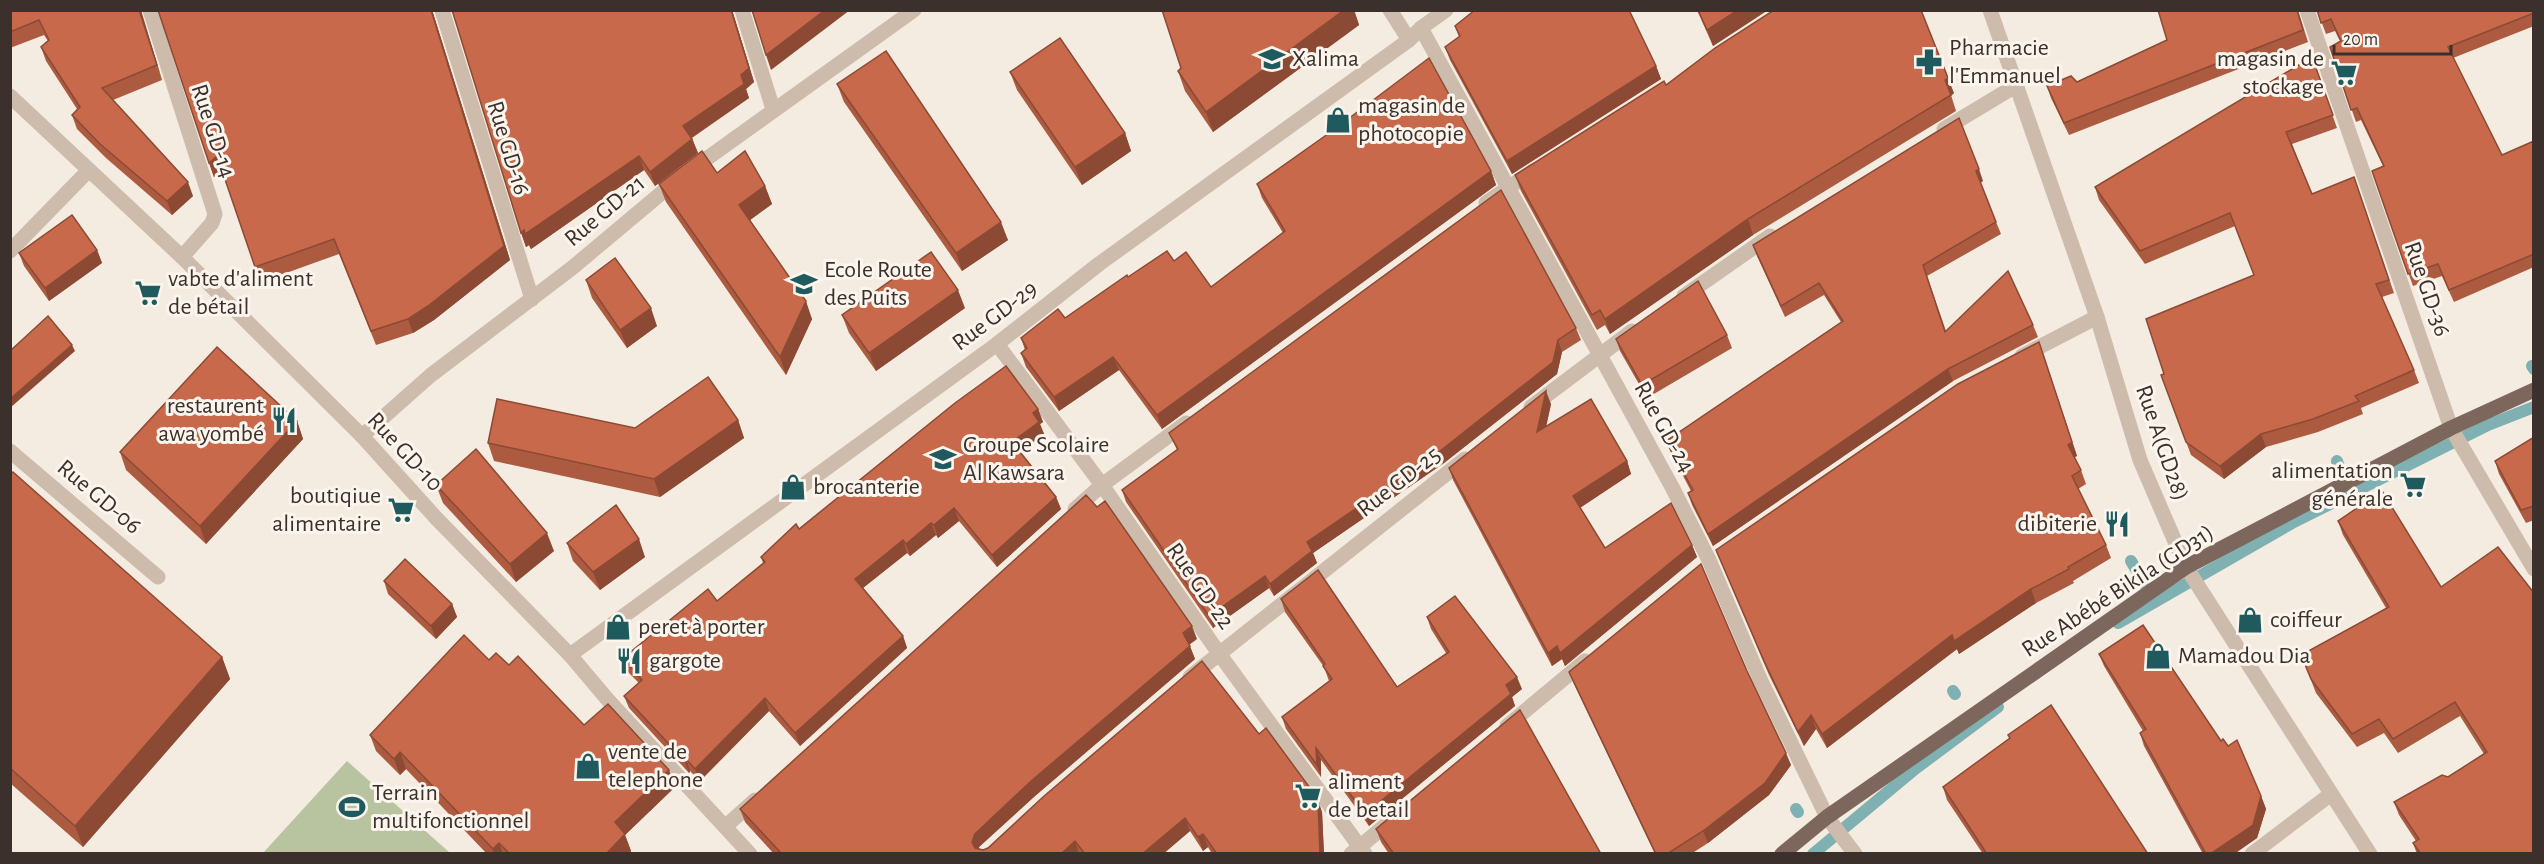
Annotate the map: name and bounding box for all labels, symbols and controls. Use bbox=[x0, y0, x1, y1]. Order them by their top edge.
scale bar bbox=[2334, 18, 2451, 56]
text: 20 m bbox=[2343, 31, 2378, 49]
place label: Pharmacie l'Emmanuel bbox=[1949, 36, 2061, 88]
school or university icon: Xalima bbox=[1257, 44, 1287, 74]
place label: Xalima bbox=[1292, 47, 1359, 71]
pharmacy icon: Pharmacie l'Emmanuel bbox=[1914, 47, 1944, 77]
place label: magasin de stockage bbox=[2217, 47, 2324, 99]
supermarket icon: magasin de stockage bbox=[2329, 58, 2359, 88]
street label: Rue GD-14 bbox=[187, 81, 239, 181]
place label: magasin de photocopie bbox=[1358, 94, 1465, 146]
street label: Rue GD-16 bbox=[482, 98, 534, 198]
shop icon: magasin de photocopie bbox=[1323, 105, 1353, 135]
street label: Rue GD-21 bbox=[560, 171, 650, 251]
street label: Rue GD-36 bbox=[2400, 239, 2454, 339]
place label: Ecole Route des Puits bbox=[824, 258, 932, 310]
place label: vabte d'aliment de bétail bbox=[168, 267, 313, 319]
school or university icon: Ecole Route des Puits bbox=[789, 269, 819, 299]
street label: Rue GD-29 bbox=[948, 276, 1042, 356]
supermarket icon: vabte d'aliment de bétail bbox=[133, 278, 163, 308]
street label: Rue GD-24 bbox=[1629, 378, 1699, 476]
street label: Rue A(GD28) bbox=[2131, 382, 2193, 504]
place label: restaurent awa yombé bbox=[158, 394, 264, 446]
restaurant icon: restaurent awa yombé bbox=[269, 405, 299, 435]
street label: Rue GD-10 bbox=[363, 408, 447, 496]
place label: Groupe Scolaire Al Kawsara bbox=[963, 433, 1109, 485]
street label: Rue GD-25 bbox=[1353, 442, 1445, 522]
school or university icon: Groupe Scolaire Al Kawsara bbox=[928, 444, 958, 474]
street label: Rue GD-06 bbox=[52, 455, 146, 539]
place label: alimentation générale bbox=[2271, 459, 2393, 511]
supermarket icon: alimentation générale bbox=[2398, 470, 2428, 500]
shop icon: brocanterie bbox=[778, 472, 808, 502]
place label: brocanterie bbox=[813, 475, 920, 499]
place label: boutiqiue alimentaire bbox=[272, 484, 381, 536]
supermarket icon: boutiqiue alimentaire bbox=[386, 495, 416, 525]
restaurant icon: dibiterie bbox=[2102, 509, 2132, 539]
place label: dibiterie bbox=[2018, 512, 2097, 536]
street label: Rue Abébé Bikila (GD31) bbox=[2018, 520, 2218, 662]
street label: Rue GD-22 bbox=[1162, 538, 1238, 634]
shop icon: coiffeur bbox=[2235, 605, 2265, 635]
place label: coiffeur bbox=[2270, 608, 2342, 632]
shop icon: peret à porter bbox=[603, 612, 633, 642]
place label: peret à porter bbox=[638, 615, 765, 639]
shop icon: Mamadou Dia bbox=[2143, 641, 2173, 671]
place label: Mamadou Dia bbox=[2178, 644, 2311, 668]
restaurant icon: gargote bbox=[614, 646, 644, 676]
place label: gargote bbox=[649, 649, 721, 673]
place label: vente de telephone bbox=[608, 740, 703, 792]
shop icon: vente de telephone bbox=[573, 751, 603, 781]
place label: aliment de betail bbox=[1328, 770, 1409, 822]
place label: Terrain multifonctionnel bbox=[372, 781, 529, 833]
supermarket icon: aliment de betail bbox=[1293, 781, 1323, 811]
sports icon: Terrain multifonctionnel bbox=[337, 792, 367, 822]

